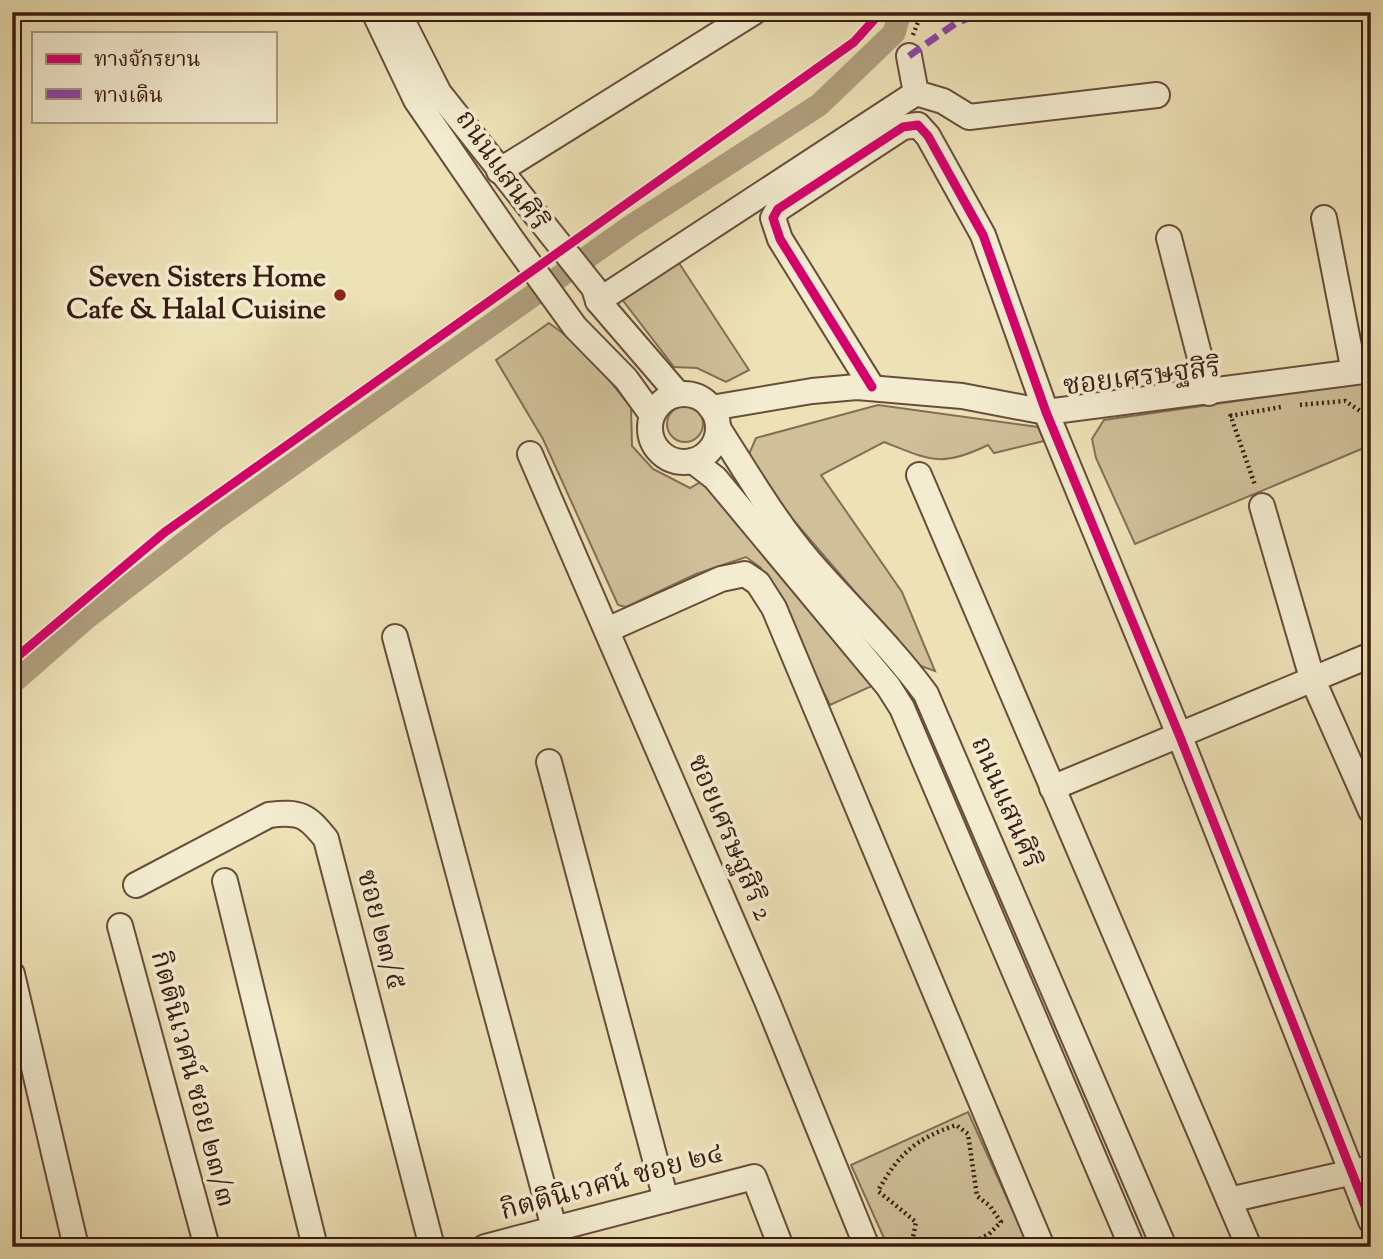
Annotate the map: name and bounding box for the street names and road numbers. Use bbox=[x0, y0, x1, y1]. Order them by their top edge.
street label: ถนนแสนศิริ bbox=[444, 102, 558, 240]
street label: ซอยเศรษฐสิริ bbox=[1061, 349, 1223, 407]
street label: ถนนแสนศิริ bbox=[959, 731, 1051, 875]
street label: ซอยเศรษฐสิริ 2 bbox=[676, 749, 782, 927]
street label: ซอย ๒๓/๕ bbox=[345, 866, 415, 994]
street label: กิตตินิเวศน์ ซอย ๒๓/๓ bbox=[139, 947, 245, 1211]
street label: กิตตินิเวศน์ ซอย ๒๔ bbox=[496, 1134, 728, 1232]

